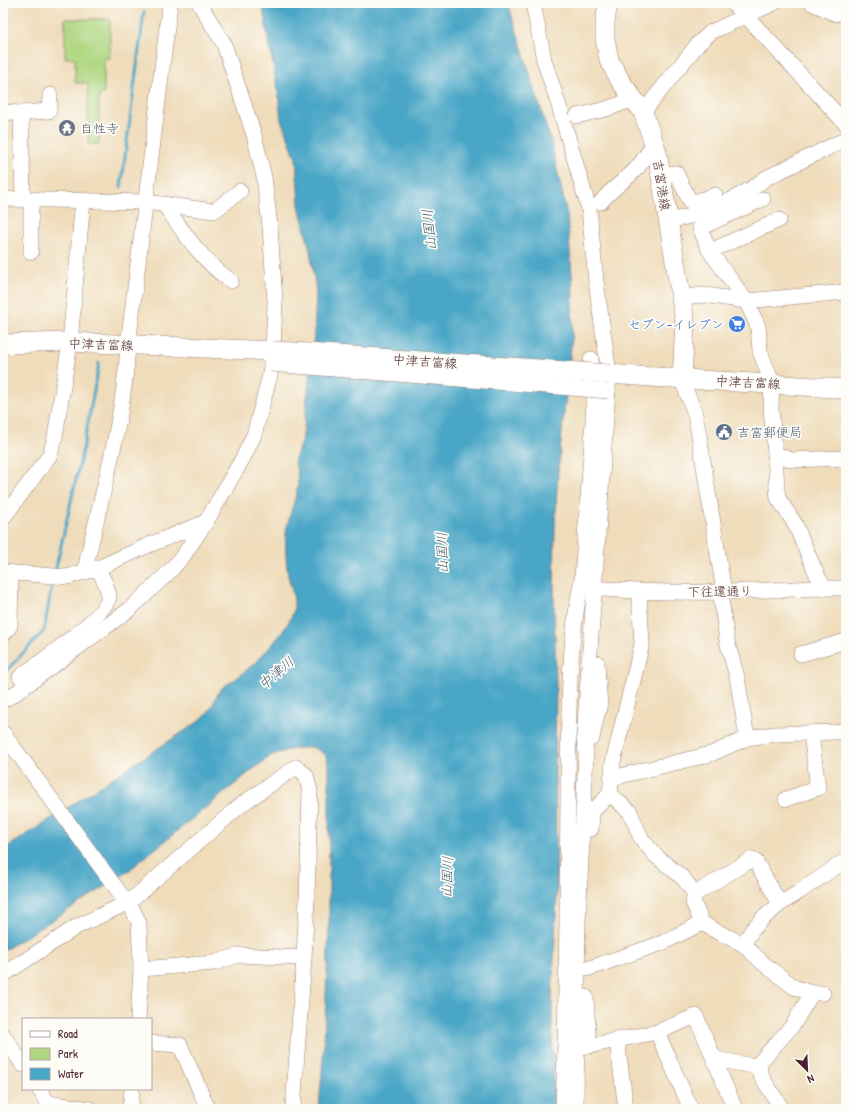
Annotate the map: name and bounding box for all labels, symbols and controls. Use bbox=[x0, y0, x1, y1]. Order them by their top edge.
temple icon: 自性寺 bbox=[57, 118, 77, 138]
place label: 自性寺 bbox=[80, 119, 119, 137]
street label: 吉富港線 bbox=[649, 158, 675, 213]
water label: 山国川 bbox=[417, 208, 440, 252]
supermarket icon: セブン-イレブン bbox=[727, 314, 747, 334]
place label: セブン-イレブン bbox=[628, 315, 724, 333]
street label: 中津吉富線 bbox=[68, 334, 135, 354]
street label: 中津吉富線 bbox=[392, 350, 459, 372]
street label: 中津吉富線 bbox=[715, 371, 782, 393]
public building icon: 吉富郵便局 bbox=[714, 422, 734, 442]
place label: 吉富郵便局 bbox=[737, 423, 802, 441]
water label: 山国川 bbox=[431, 532, 452, 574]
street label: 下往還通り bbox=[687, 581, 753, 601]
water label: 中津川 bbox=[254, 652, 298, 694]
water label: 山国川 bbox=[436, 856, 457, 898]
legend bbox=[22, 1018, 152, 1090]
text: Road bbox=[58, 1025, 78, 1042]
text: Park bbox=[58, 1045, 78, 1062]
north arrow bbox=[787, 1050, 827, 1090]
text: Water bbox=[58, 1065, 84, 1082]
text: N bbox=[805, 1072, 817, 1087]

